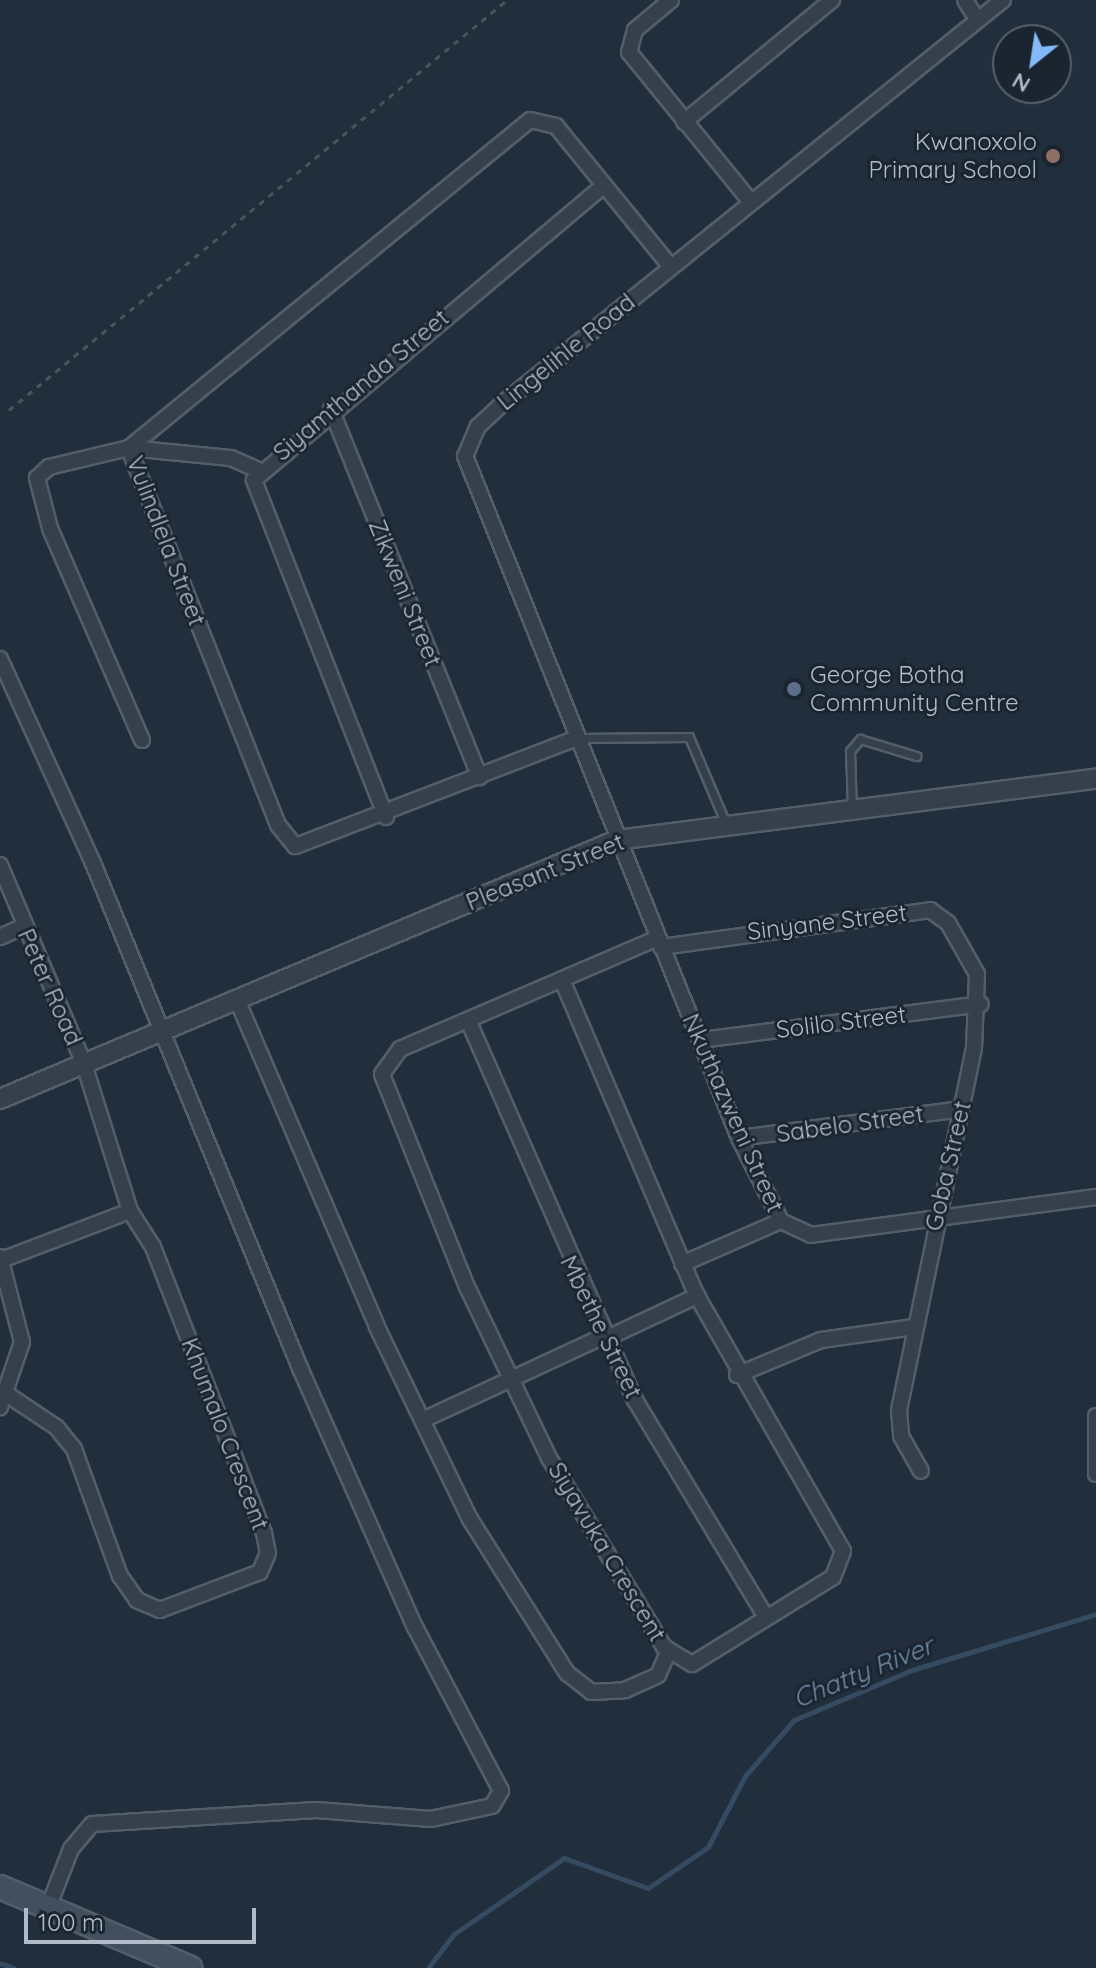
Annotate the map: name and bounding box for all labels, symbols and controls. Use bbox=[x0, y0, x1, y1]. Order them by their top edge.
north arrow bbox=[992, 24, 1072, 104]
text: N bbox=[1007, 67, 1035, 99]
place label: Kwanoxolo Primary School bbox=[868, 128, 1037, 184]
marker: Kwanoxolo Primary School bbox=[1044, 147, 1062, 165]
street label: Lingelihle Road bbox=[491, 288, 641, 416]
street label: Siyamthanda Street bbox=[267, 303, 455, 467]
street label: Vulindlela Street bbox=[120, 452, 212, 630]
street label: Zikweni Street bbox=[362, 515, 448, 671]
place label: George Botha Community Centre bbox=[810, 661, 1018, 717]
marker: George Botha Community Centre bbox=[785, 680, 803, 698]
street label: Pleasant Street bbox=[462, 827, 628, 917]
street label: Sinyane Street bbox=[746, 898, 908, 946]
street label: Peter Road bbox=[12, 924, 88, 1050]
street label: Solilo Street bbox=[774, 1000, 908, 1044]
street label: Nkuthazweni Street bbox=[676, 1009, 790, 1217]
street label: Goba Street bbox=[919, 1098, 977, 1234]
street label: Sabelo Street bbox=[775, 1099, 925, 1149]
street label: Mbethe Street bbox=[554, 1251, 648, 1403]
street label: Khumalo Crescent bbox=[175, 1334, 275, 1534]
street label: Siyavuka Crescent bbox=[542, 1457, 672, 1647]
water label: Chatty River bbox=[788, 1630, 938, 1714]
scale bar bbox=[28, 1892, 260, 1942]
text: 100 m bbox=[38, 1907, 104, 1937]

